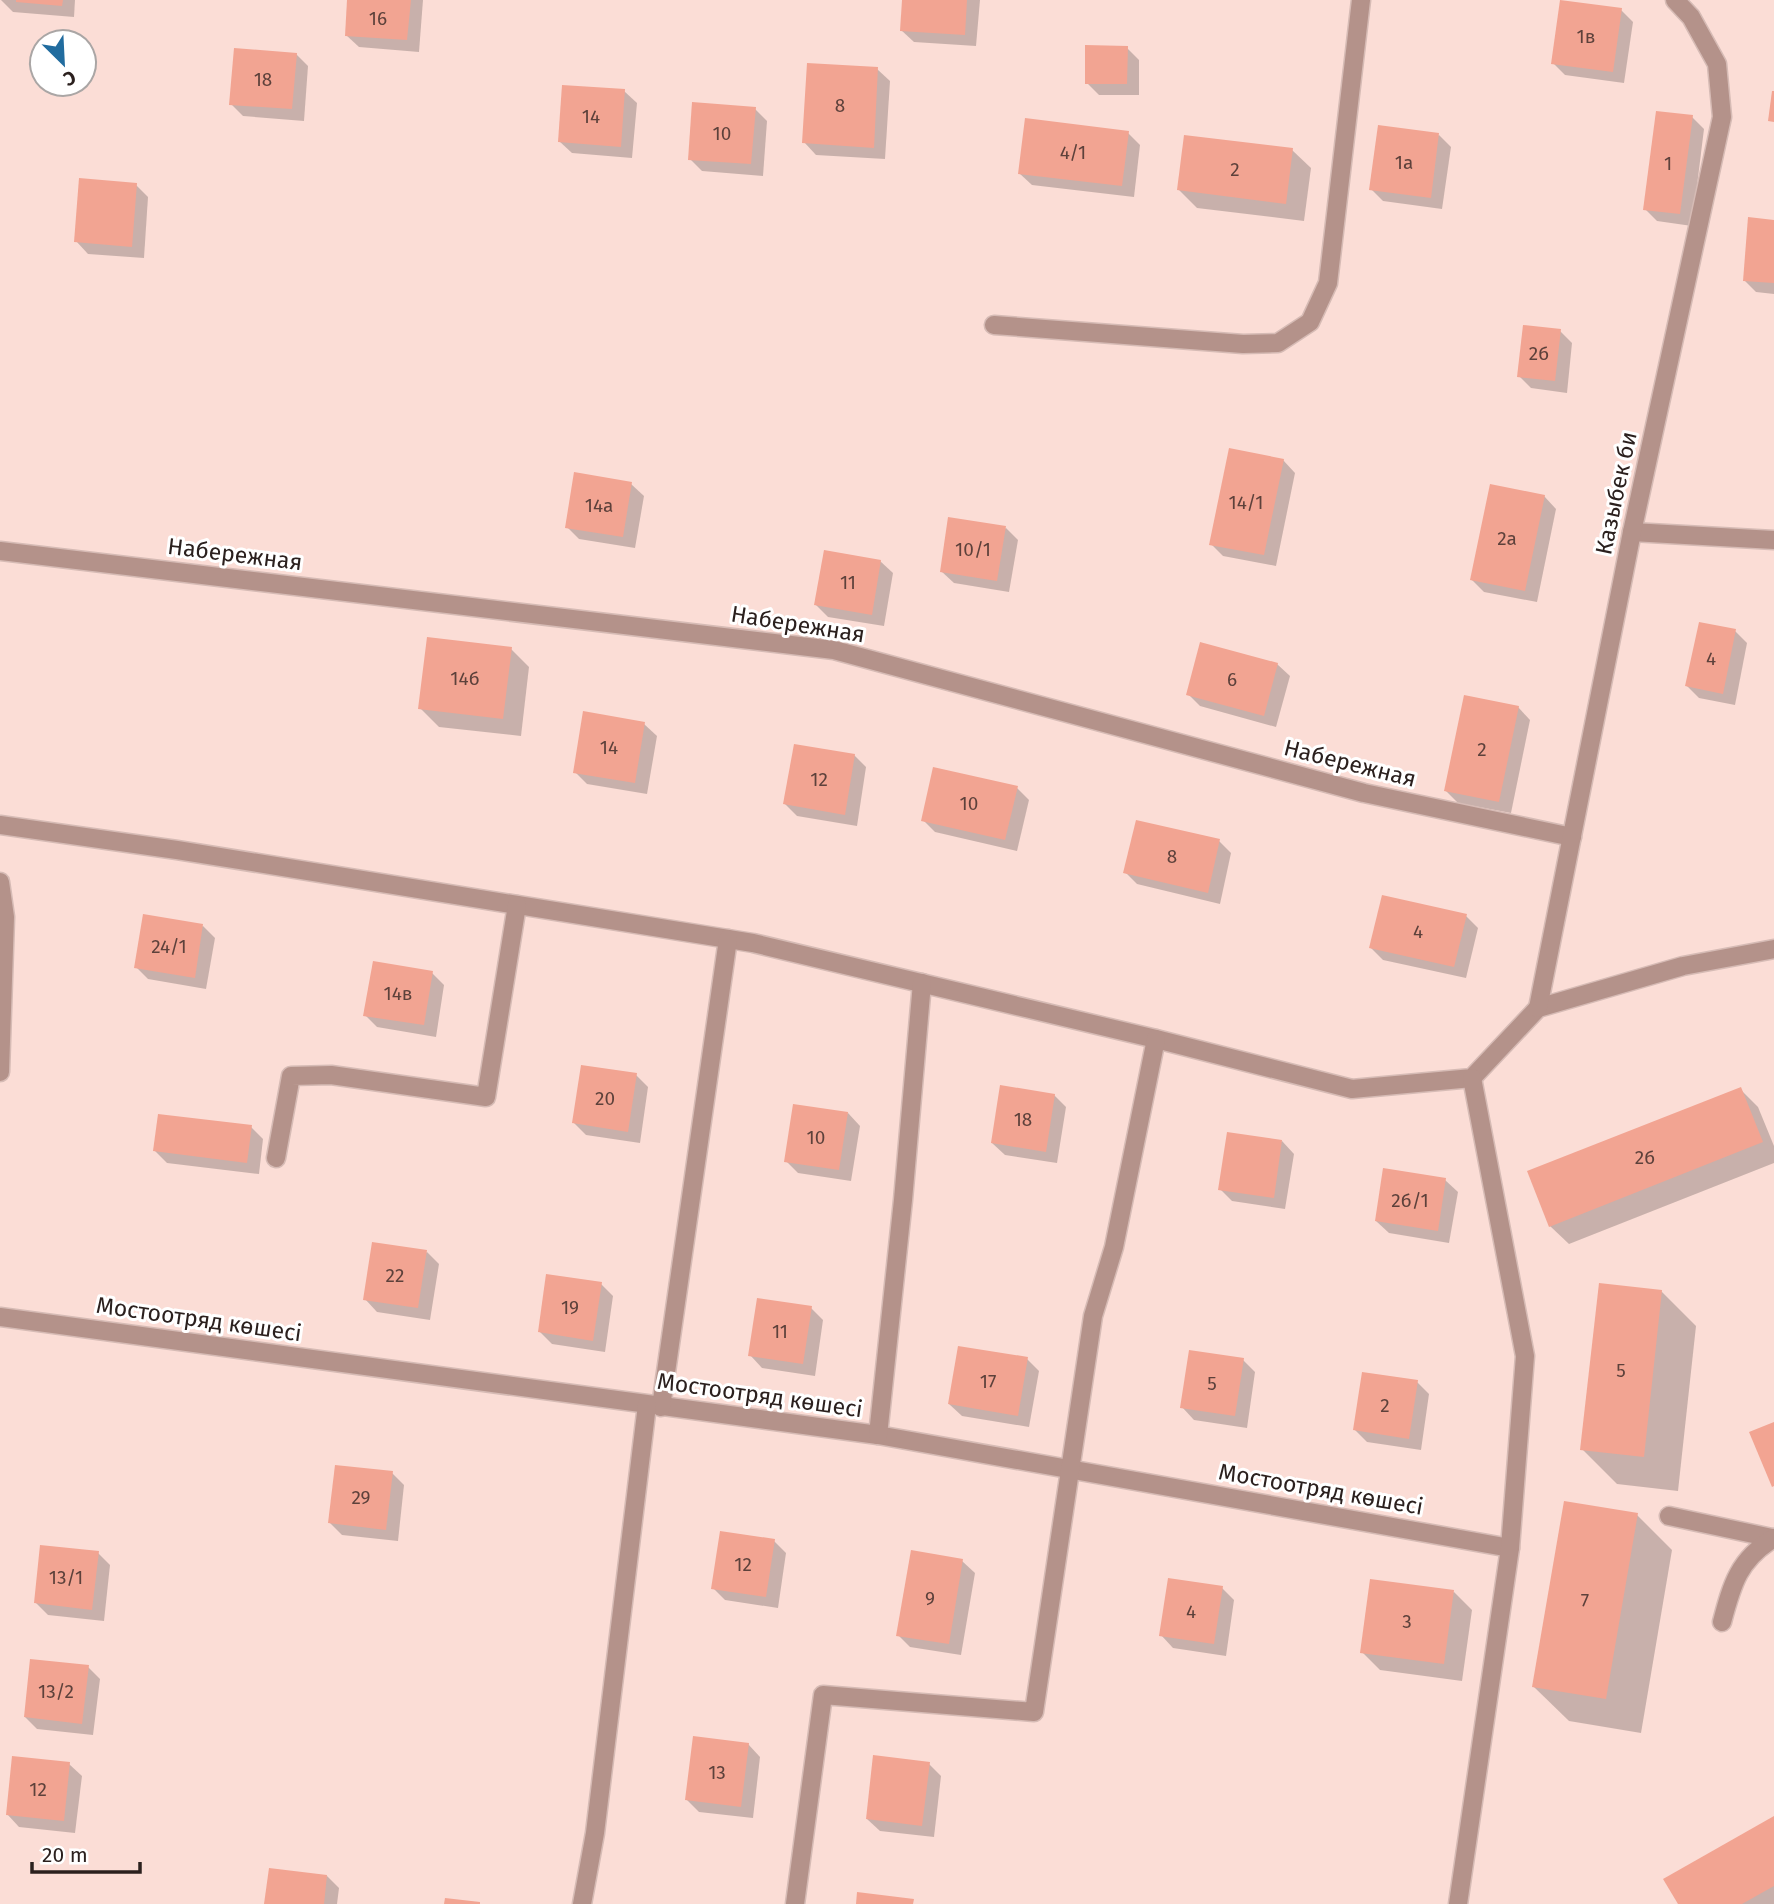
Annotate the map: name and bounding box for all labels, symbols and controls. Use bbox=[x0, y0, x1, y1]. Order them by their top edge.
house number: 16 bbox=[369, 7, 387, 30]
house number: 1в bbox=[1577, 25, 1595, 48]
north arrow bbox=[28, 28, 98, 98]
text: С bbox=[60, 65, 79, 91]
house number: 18 bbox=[254, 68, 272, 91]
house number: 8 bbox=[835, 94, 845, 117]
house number: 14 bbox=[582, 105, 600, 128]
house number: 10 bbox=[713, 122, 731, 145]
house number: 4/1 bbox=[1060, 141, 1086, 164]
house number: 1а bbox=[1395, 151, 1413, 174]
house number: 1 bbox=[1664, 152, 1672, 175]
house number: 2 bbox=[1230, 158, 1240, 181]
house number: 2б bbox=[1529, 342, 1549, 365]
street label: Казыбек би bbox=[1589, 429, 1643, 557]
house number: 14/1 bbox=[1229, 491, 1263, 514]
house number: 14а bbox=[585, 494, 613, 517]
house number: 2а bbox=[1497, 527, 1517, 550]
street label: Набережная bbox=[166, 532, 304, 576]
house number: 10/1 bbox=[955, 538, 991, 561]
house number: 11 bbox=[840, 571, 856, 594]
street label: Набережная bbox=[729, 600, 867, 648]
house number: 4 bbox=[1706, 647, 1716, 670]
house number: 14б bbox=[450, 667, 480, 690]
house number: 6 bbox=[1227, 668, 1237, 691]
street label: Набережная bbox=[1281, 733, 1419, 793]
house number: 14 bbox=[600, 736, 618, 759]
house number: 2 bbox=[1477, 738, 1487, 761]
house number: 12 bbox=[810, 768, 828, 791]
house number: 10 bbox=[960, 792, 978, 815]
house number: 8 bbox=[1167, 845, 1177, 868]
house number: 4 bbox=[1413, 920, 1423, 943]
house number: 24/1 bbox=[151, 935, 187, 958]
house number: 14в bbox=[383, 982, 413, 1005]
house number: 20 bbox=[595, 1087, 615, 1110]
house number: 18 bbox=[1014, 1108, 1032, 1131]
house number: 10 bbox=[807, 1126, 825, 1149]
house number: 2б bbox=[1635, 1146, 1655, 1169]
house number: 2б/1 bbox=[1391, 1189, 1429, 1212]
house number: 22 bbox=[386, 1264, 404, 1287]
street label: Мостоотряд көшесі bbox=[94, 1291, 304, 1347]
house number: 19 bbox=[561, 1296, 579, 1319]
house number: 11 bbox=[772, 1320, 788, 1343]
house number: 5 bbox=[1616, 1359, 1626, 1382]
street label: Мостоотряд көшесі bbox=[655, 1367, 865, 1423]
house number: 17 bbox=[980, 1370, 996, 1393]
house number: 5 bbox=[1207, 1372, 1217, 1395]
house number: 2 bbox=[1380, 1394, 1390, 1417]
street label: Мостоотряд көшесі bbox=[1216, 1457, 1426, 1521]
house number: 29 bbox=[351, 1486, 371, 1509]
house number: 12 bbox=[734, 1553, 752, 1576]
house number: 13/1 bbox=[49, 1566, 83, 1589]
house number: 9 bbox=[925, 1587, 935, 1610]
house number: 7 bbox=[1581, 1589, 1589, 1612]
house number: 4 bbox=[1186, 1600, 1196, 1623]
house number: 3 bbox=[1402, 1610, 1412, 1633]
house number: 13/2 bbox=[38, 1680, 74, 1703]
house number: 13 bbox=[708, 1761, 726, 1784]
house number: 12 bbox=[29, 1778, 47, 1801]
scale bar bbox=[32, 1830, 140, 1874]
text: 20 m bbox=[42, 1842, 88, 1868]

